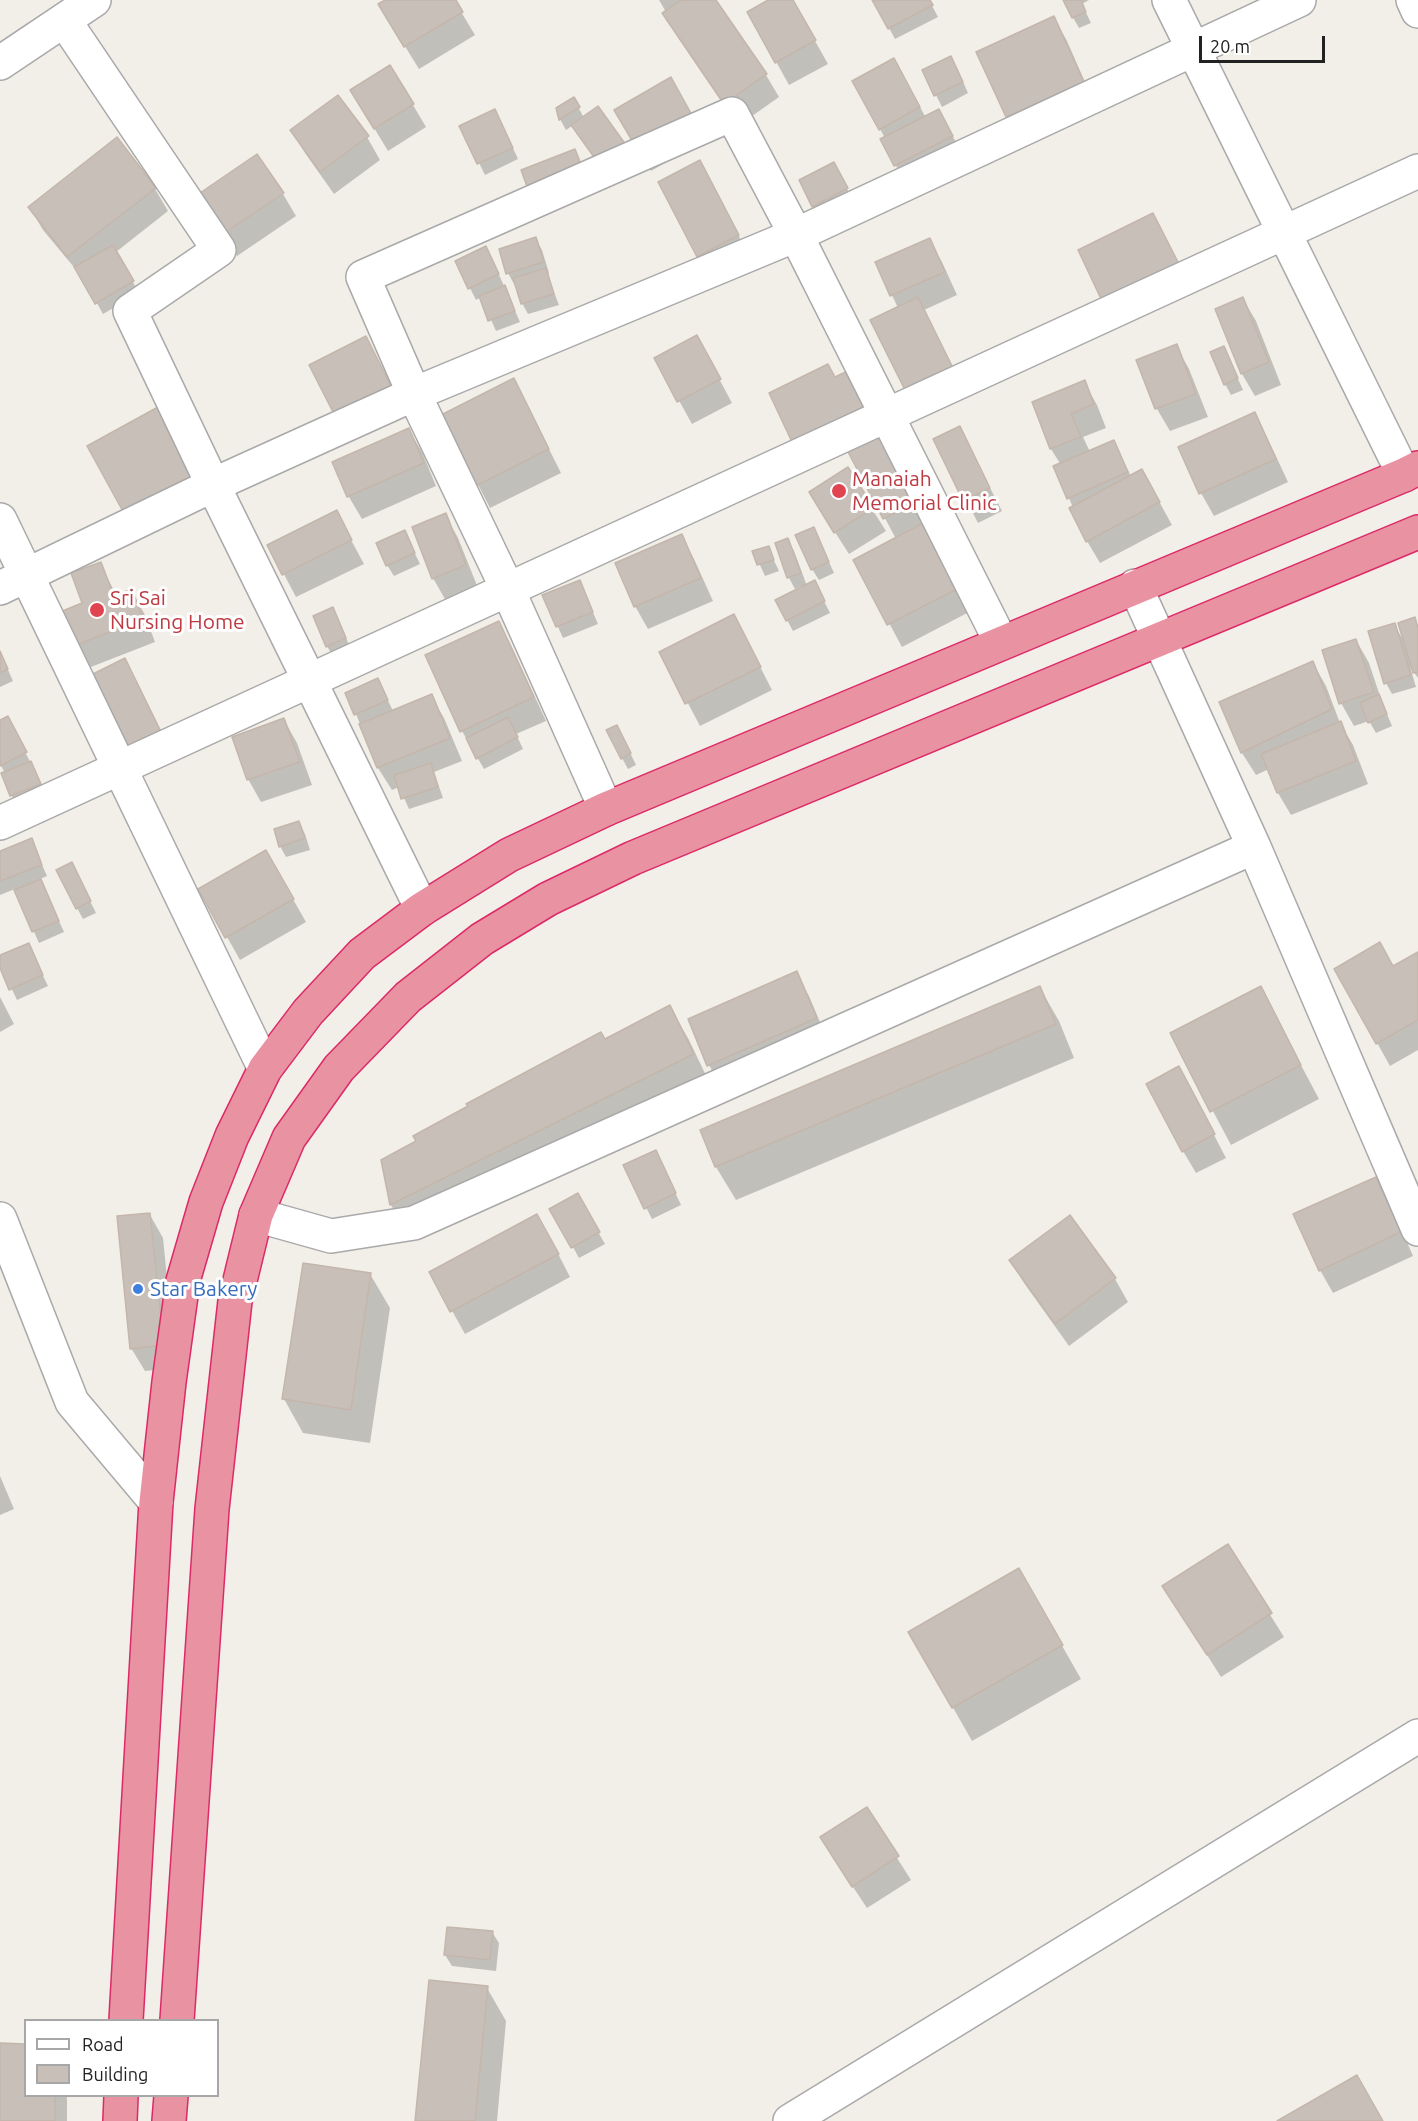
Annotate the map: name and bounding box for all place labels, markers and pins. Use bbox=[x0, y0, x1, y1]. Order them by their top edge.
place label: Manaiah Memorial Clinic bbox=[852, 466, 997, 516]
marker: Manaiah Memorial Clinic bbox=[830, 482, 848, 500]
place label: Sri Sai Nursing Home bbox=[110, 585, 245, 635]
marker: Sri Sai Nursing Home bbox=[88, 601, 106, 619]
place label: Star Bakery bbox=[150, 1276, 257, 1302]
marker: Star Bakery bbox=[131, 1282, 145, 1296]

